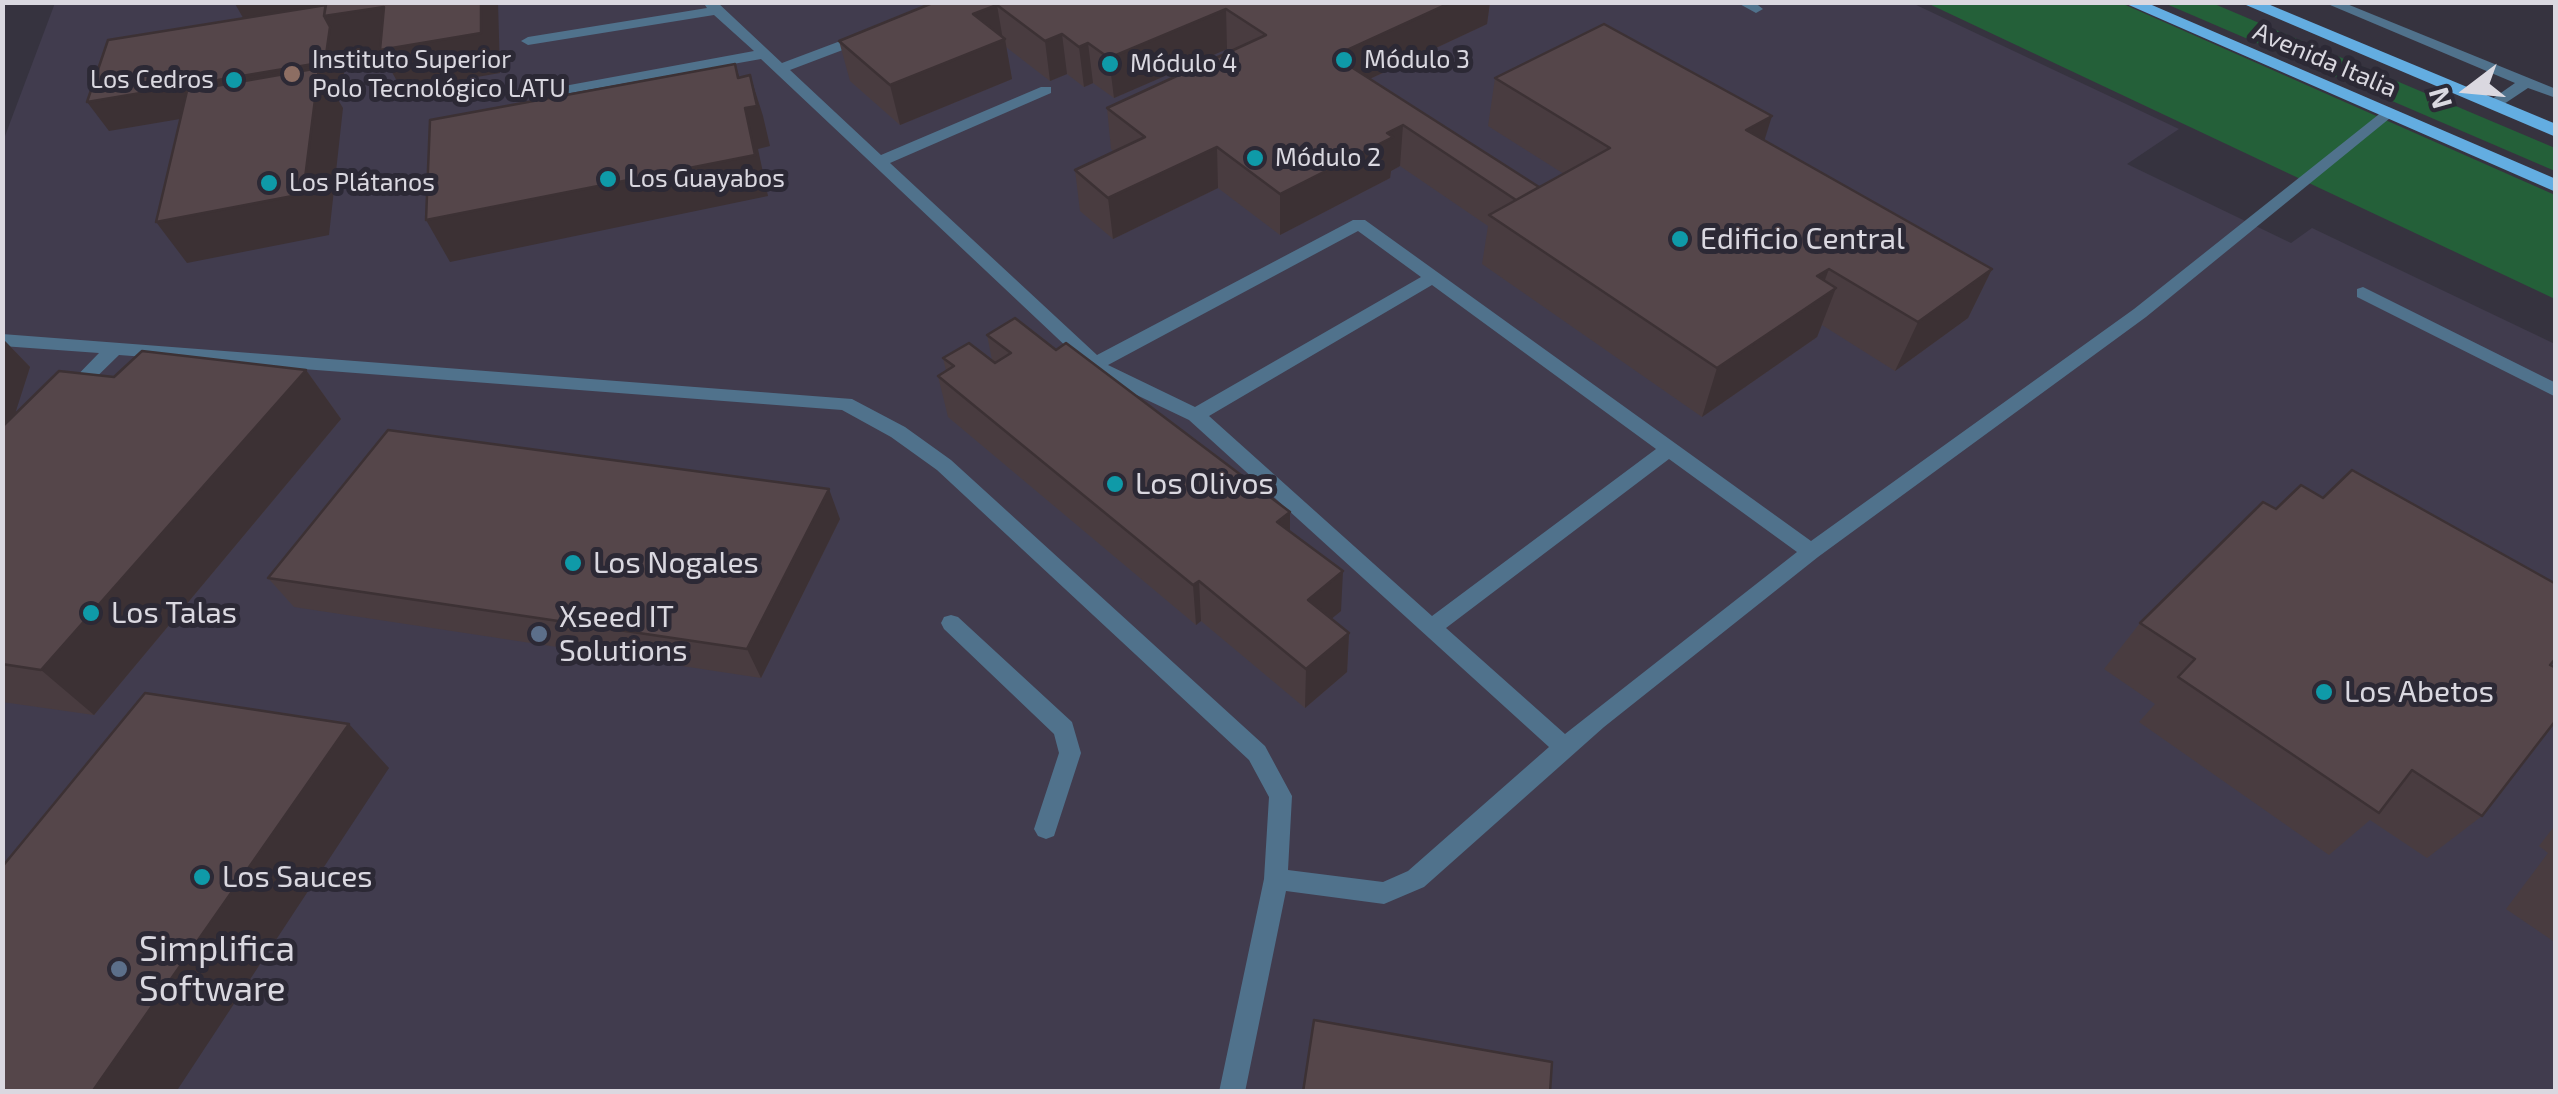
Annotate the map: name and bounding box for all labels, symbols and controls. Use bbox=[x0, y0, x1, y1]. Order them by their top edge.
street label: Avenida Italia bbox=[2249, 16, 2401, 104]
north arrow bbox=[2418, 40, 2518, 140]
place label: Instituto Superior Polo Tecnológico LATU bbox=[312, 45, 566, 104]
place label: Módulo 3 bbox=[1364, 45, 1470, 75]
place label: Módulo 4 bbox=[1130, 49, 1237, 79]
marker: Módulo 3 bbox=[1333, 49, 1355, 71]
marker: Módulo 4 bbox=[1099, 53, 1121, 75]
marker: Instituto Superior Polo Tecnológico LATU bbox=[281, 63, 303, 85]
place label: Los Cedros bbox=[90, 65, 214, 95]
marker: Los Cedros bbox=[223, 69, 245, 91]
text: N bbox=[2420, 84, 2458, 113]
place label: Módulo 2 bbox=[1275, 143, 1381, 173]
marker: Módulo 2 bbox=[1244, 147, 1266, 169]
place label: Los Guayabos bbox=[628, 164, 785, 194]
place label: Los Plátanos bbox=[289, 168, 435, 198]
marker: Los Guayabos bbox=[597, 168, 619, 190]
marker: Los Plátanos bbox=[258, 172, 280, 194]
place label: Edificio Central bbox=[1700, 221, 1905, 257]
marker: Edificio Central bbox=[1669, 228, 1691, 250]
place label: Los Olivos bbox=[1135, 466, 1274, 502]
marker: Los Olivos bbox=[1104, 473, 1126, 495]
place label: Los Nogales bbox=[593, 545, 759, 581]
marker: Los Nogales bbox=[562, 552, 584, 574]
place label: Los Talas bbox=[111, 595, 237, 631]
place label: Xseed IT Solutions bbox=[559, 599, 687, 670]
marker: Los Talas bbox=[80, 602, 102, 624]
marker: Xseed IT Solutions bbox=[528, 623, 550, 645]
place label: Los Abetos bbox=[2344, 674, 2494, 710]
marker: Los Abetos bbox=[2313, 681, 2335, 703]
place label: Los Sauces bbox=[222, 859, 373, 895]
marker: Los Sauces bbox=[191, 866, 213, 888]
place label: Simplifica Software bbox=[139, 928, 295, 1010]
marker: Simplifica Software bbox=[108, 958, 130, 980]

